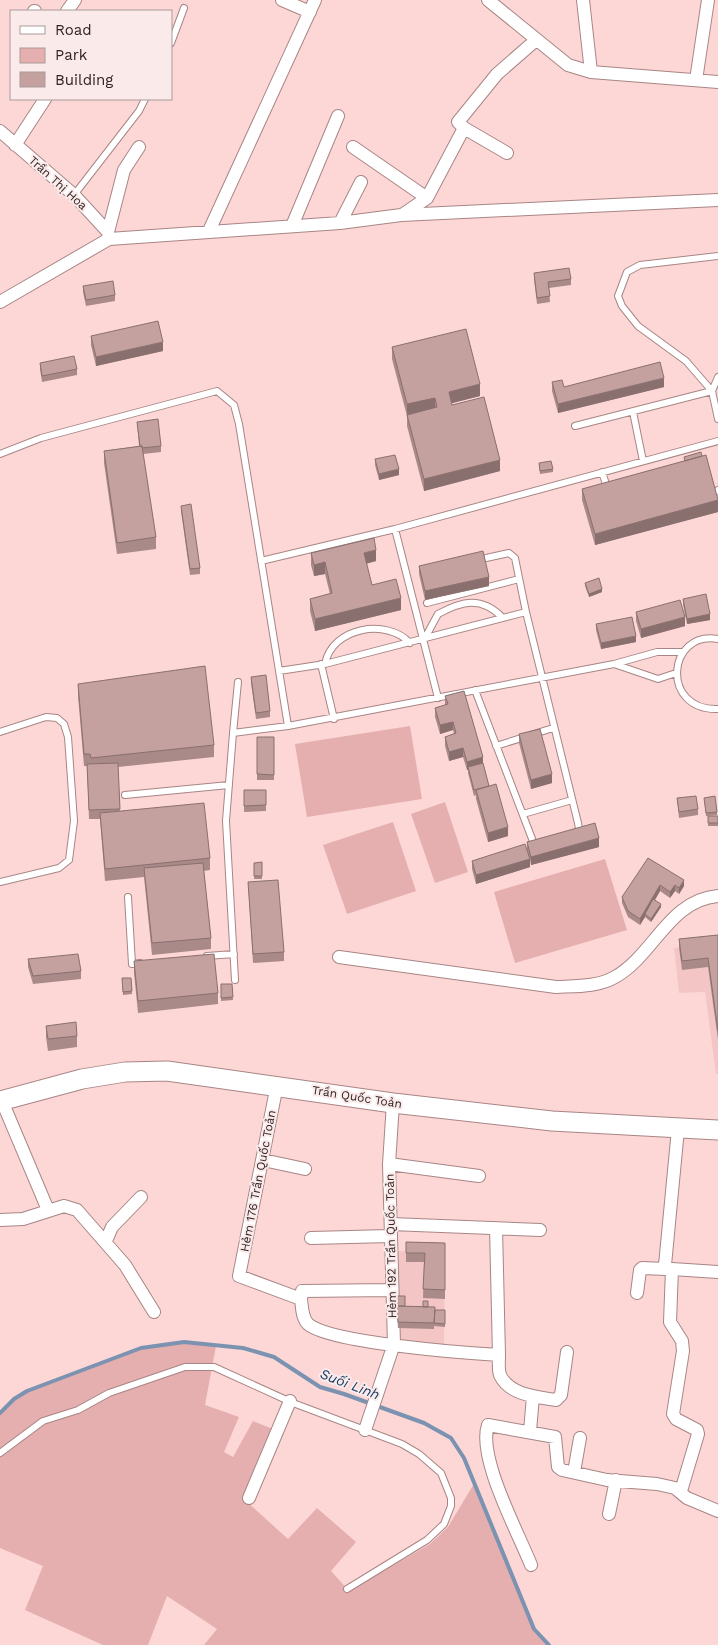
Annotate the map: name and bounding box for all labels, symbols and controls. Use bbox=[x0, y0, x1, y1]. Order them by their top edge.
legend bbox=[10, 10, 172, 100]
text: Road bbox=[55, 21, 92, 39]
text: Park bbox=[55, 46, 88, 64]
text: Building bbox=[55, 71, 113, 89]
street label: Trần Thị Hoa bbox=[26, 153, 90, 213]
street label: Trần Quốc Toản bbox=[311, 1083, 403, 1111]
street label: Hẻm 176 Trần Quốc Toản bbox=[237, 1109, 279, 1253]
street label: Hẻm 192 Trần Quốc Toản bbox=[383, 1174, 399, 1318]
water label: Suối Linh bbox=[318, 1365, 382, 1403]

